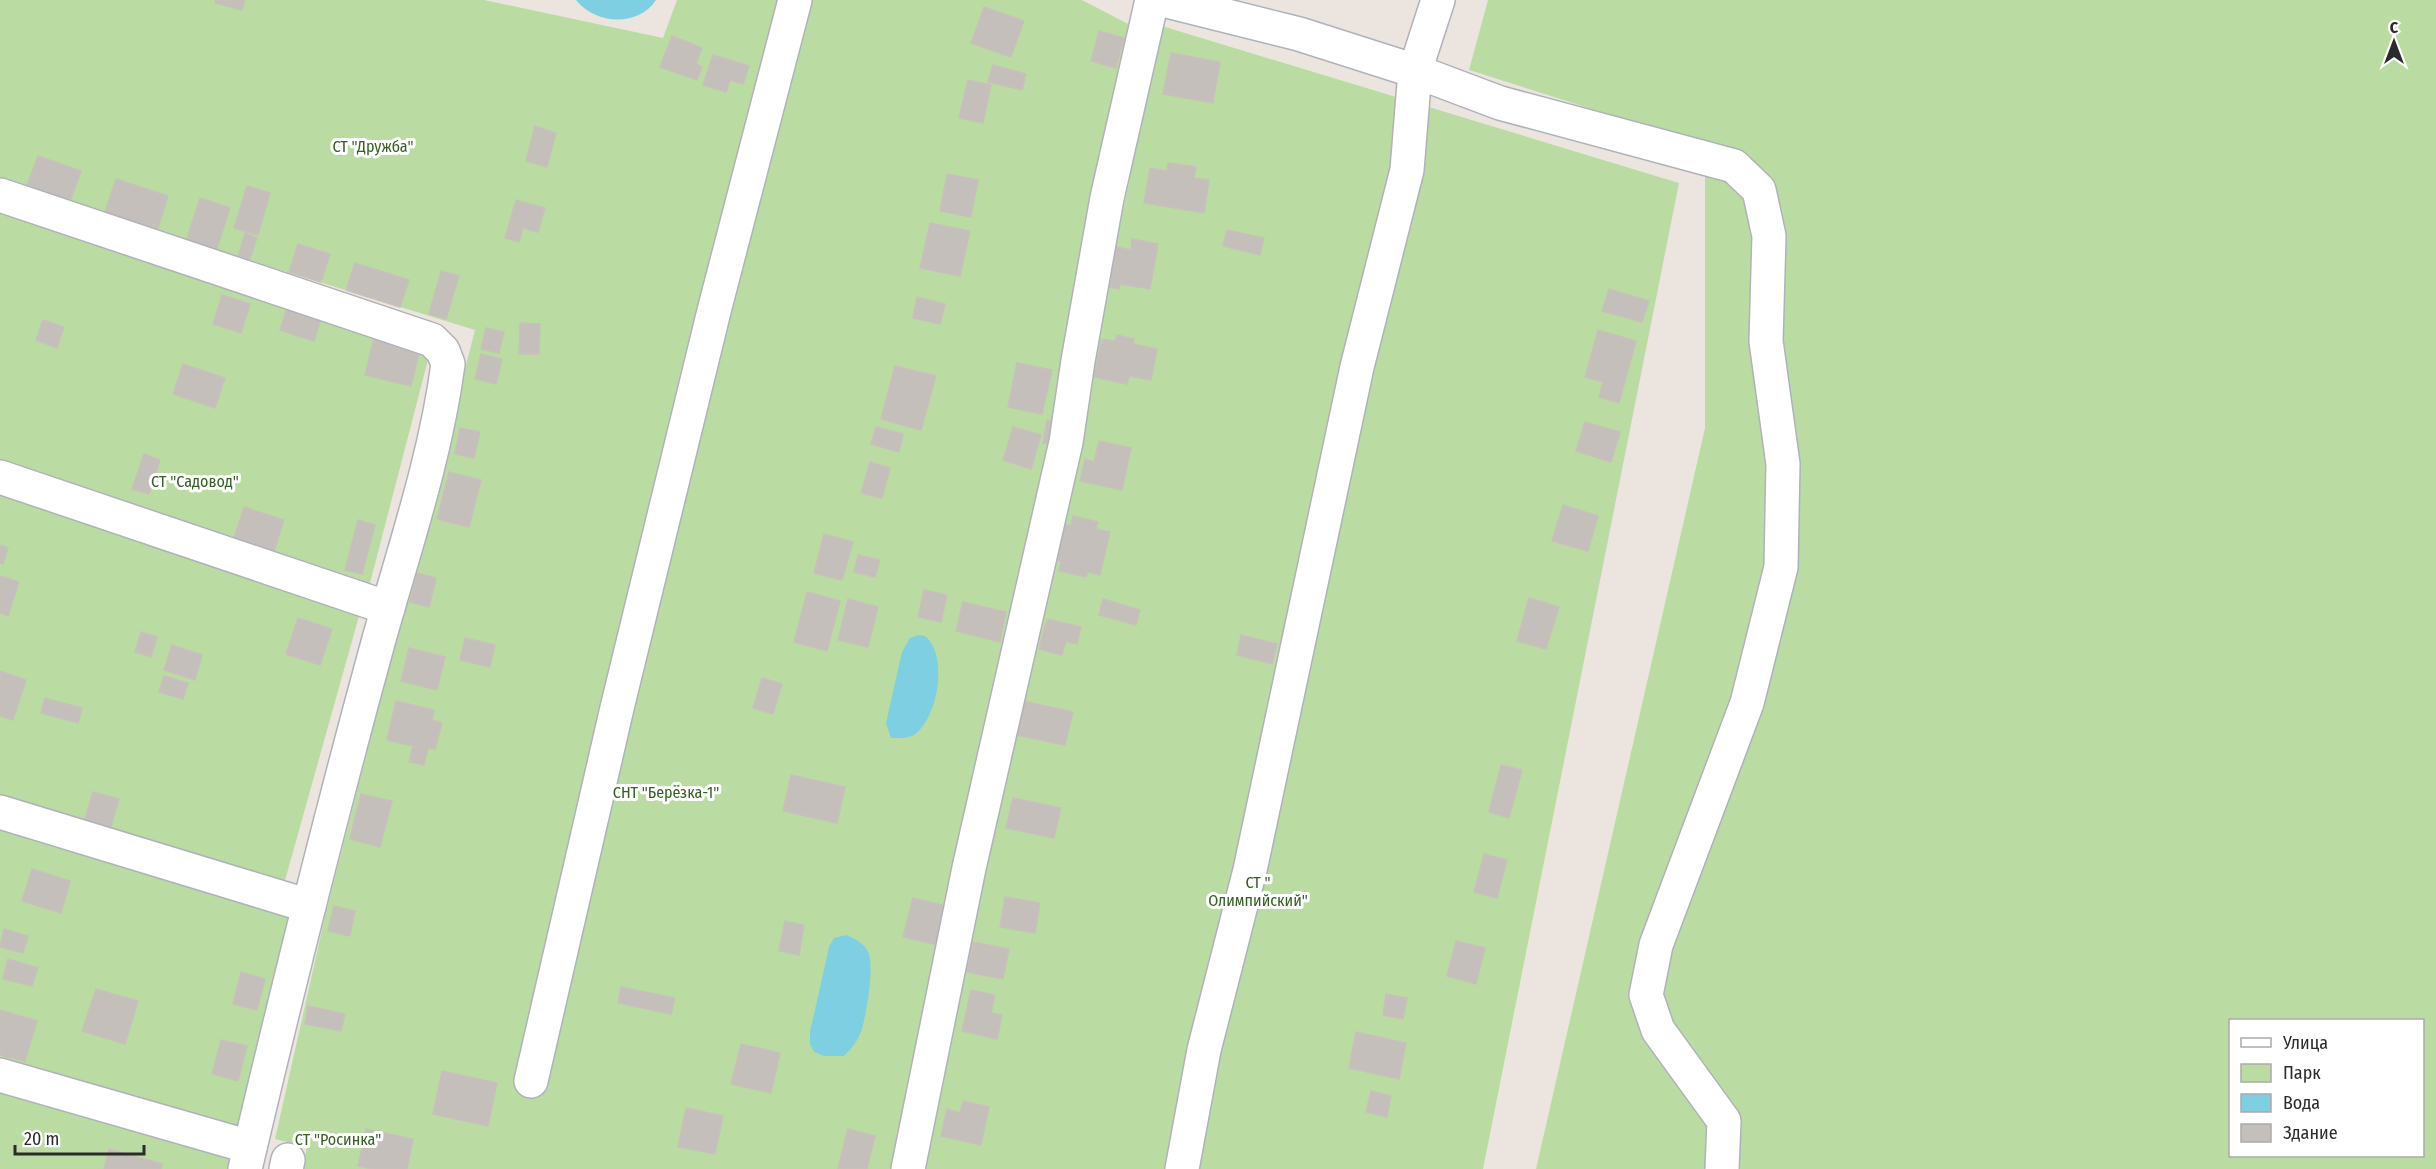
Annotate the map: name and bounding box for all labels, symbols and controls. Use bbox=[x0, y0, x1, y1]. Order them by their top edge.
north arrow bbox=[2364, 12, 2424, 72]
text: С bbox=[2390, 18, 2399, 37]
park label: СТ "Дружба" bbox=[332, 137, 414, 156]
park label: СТ "Садовод" bbox=[151, 472, 239, 491]
park label: СНТ "Берёзка-1" bbox=[613, 783, 719, 802]
park label: СТ " Олимпийский" bbox=[1208, 873, 1308, 910]
legend bbox=[2229, 1019, 2424, 1157]
text: Улица bbox=[2282, 1032, 2328, 1054]
text: Парк bbox=[2283, 1062, 2321, 1084]
text: Вода bbox=[2283, 1092, 2320, 1114]
scale bar bbox=[15, 1118, 144, 1156]
text: Здание bbox=[2283, 1122, 2338, 1144]
text: 20 m bbox=[24, 1128, 59, 1150]
park label: СТ "Росинка" bbox=[295, 1130, 381, 1149]

